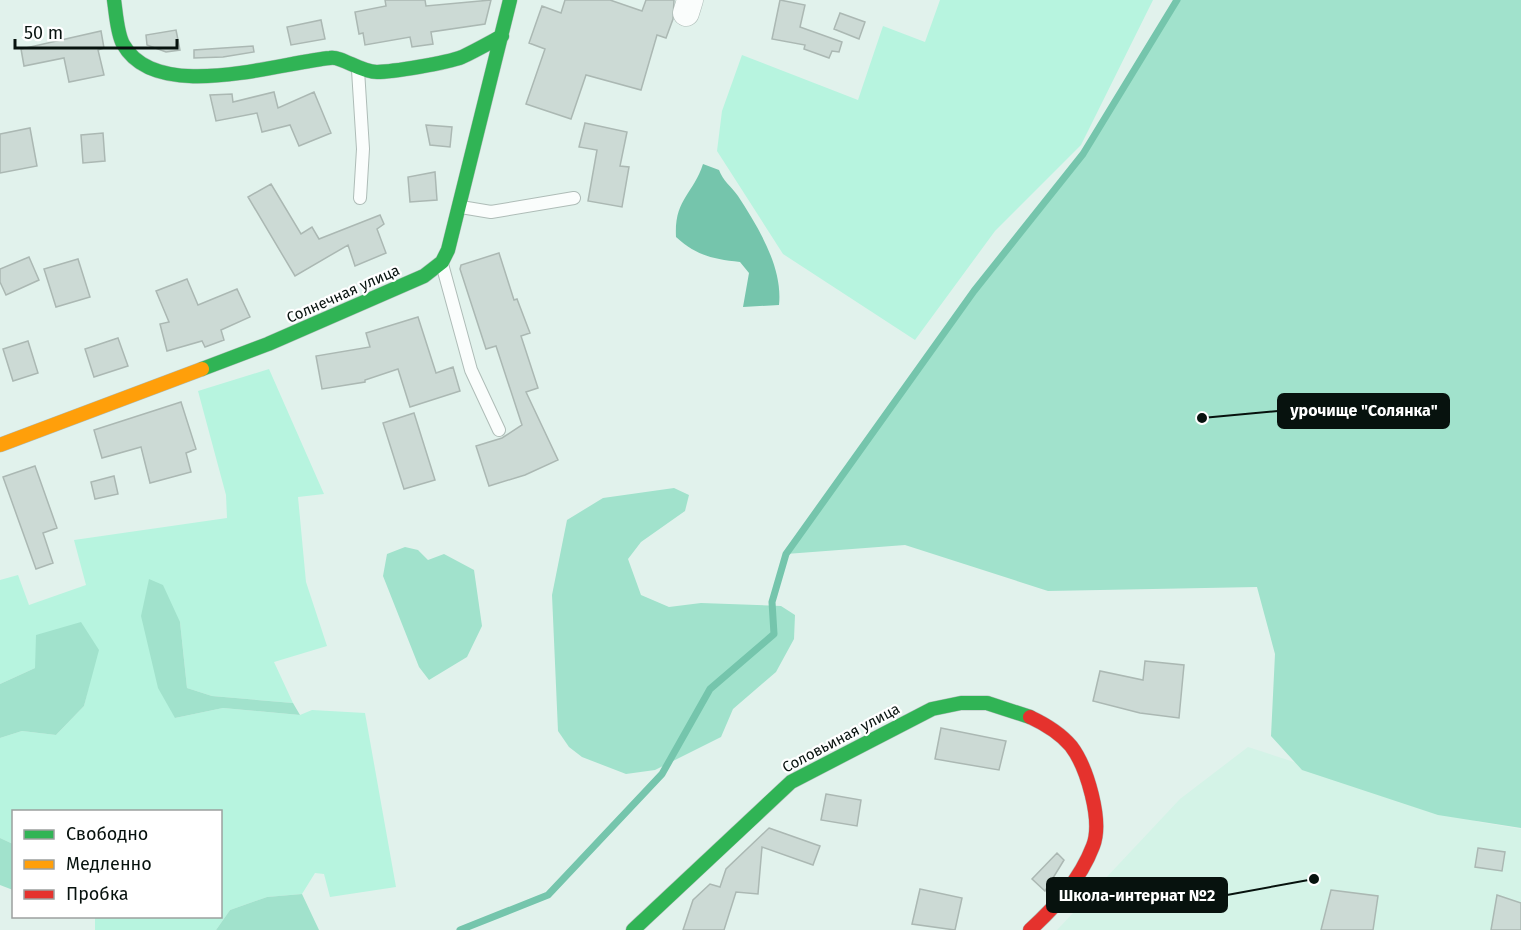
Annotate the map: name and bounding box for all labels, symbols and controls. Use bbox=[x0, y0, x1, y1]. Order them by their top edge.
scale bar bbox=[15, 12, 177, 50]
text: 50 m bbox=[24, 22, 63, 44]
street label: Солнечная улица bbox=[284, 261, 402, 327]
callout: урочище "Солянка" bbox=[1278, 394, 1449, 428]
text: урочище "Солянка" bbox=[1289, 401, 1438, 420]
street label: Соловьиная улица bbox=[779, 699, 903, 777]
legend bbox=[12, 810, 222, 918]
text: Свободно bbox=[66, 823, 148, 845]
text: Медленно bbox=[66, 853, 152, 875]
callout: Школа-интернат №2 bbox=[1047, 878, 1227, 912]
text: Пробка bbox=[66, 883, 129, 905]
text: Школа-интернат №2 bbox=[1059, 886, 1215, 905]

